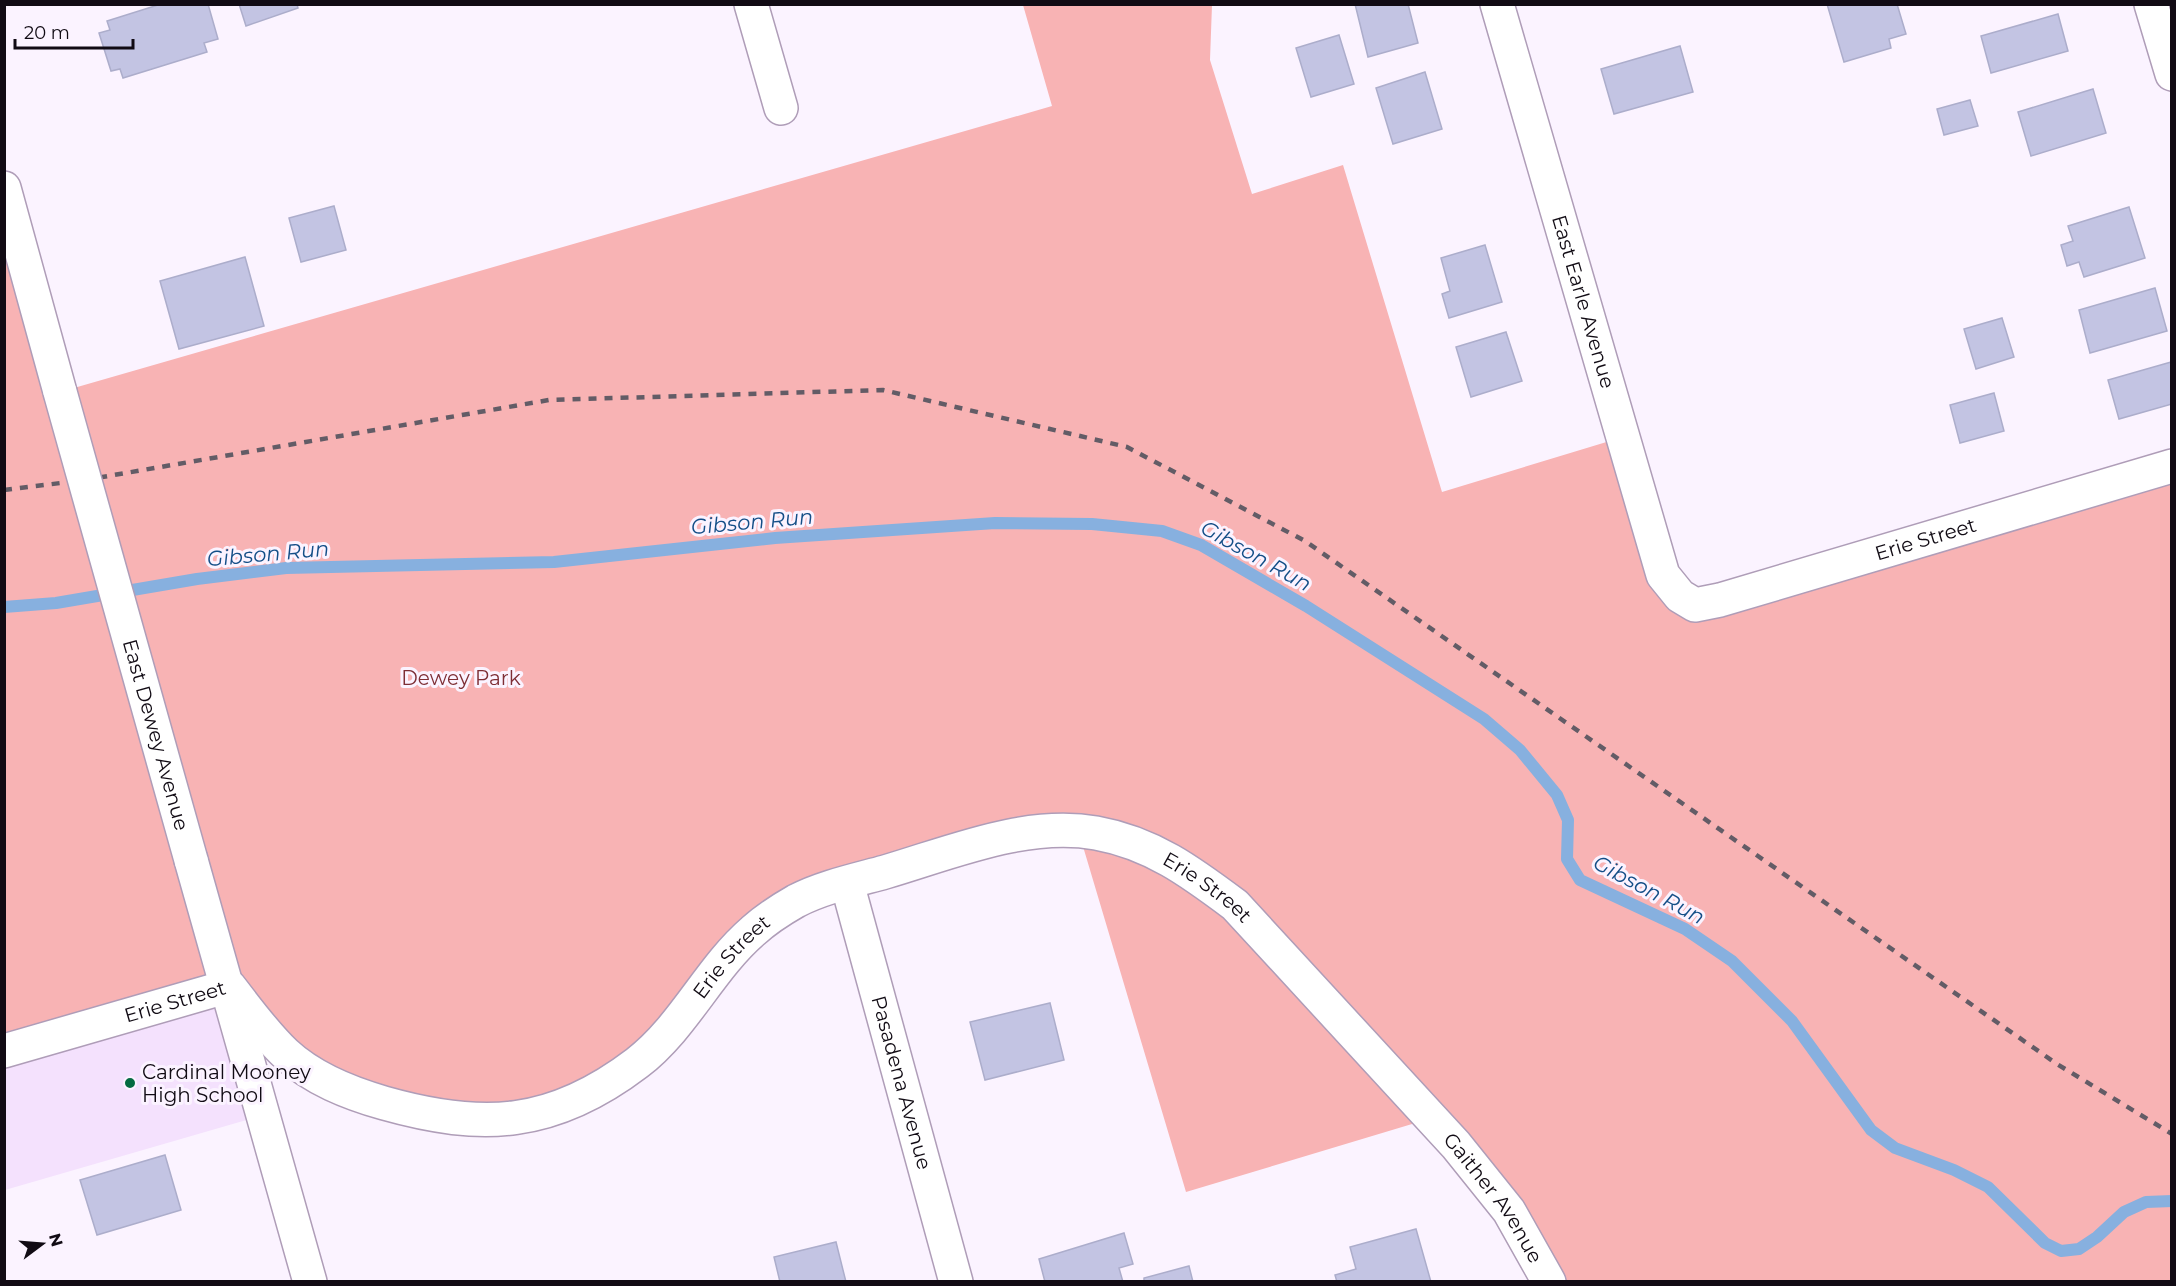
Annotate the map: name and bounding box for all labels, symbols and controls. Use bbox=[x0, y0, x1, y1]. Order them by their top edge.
scale bar bbox=[15, 12, 134, 50]
text: 20 m bbox=[24, 22, 70, 44]
street label: East Earle Avenue bbox=[1547, 212, 1620, 391]
water label: Gibson Run bbox=[690, 504, 814, 539]
street label: Erie Street bbox=[1872, 513, 1979, 565]
water label: Gibson Run bbox=[1197, 515, 1316, 596]
water label: Gibson Run bbox=[206, 536, 330, 571]
street label: East Dewey Avenue bbox=[118, 637, 194, 833]
park label: Dewey Park bbox=[401, 666, 521, 690]
street label: Erie Street bbox=[1159, 847, 1257, 927]
water label: Gibson Run bbox=[1589, 850, 1709, 929]
street label: Erie Street bbox=[688, 910, 775, 1003]
street label: Erie Street bbox=[121, 976, 229, 1028]
street label: Pasadena Avenue bbox=[866, 993, 937, 1172]
place label: Cardinal Mooney High School bbox=[142, 1060, 311, 1107]
marker: Cardinal Mooney High School bbox=[123, 1076, 137, 1090]
street label: Gaither Avenue bbox=[1439, 1128, 1548, 1267]
north arrow bbox=[12, 1214, 72, 1274]
text: N bbox=[45, 1231, 67, 1249]

